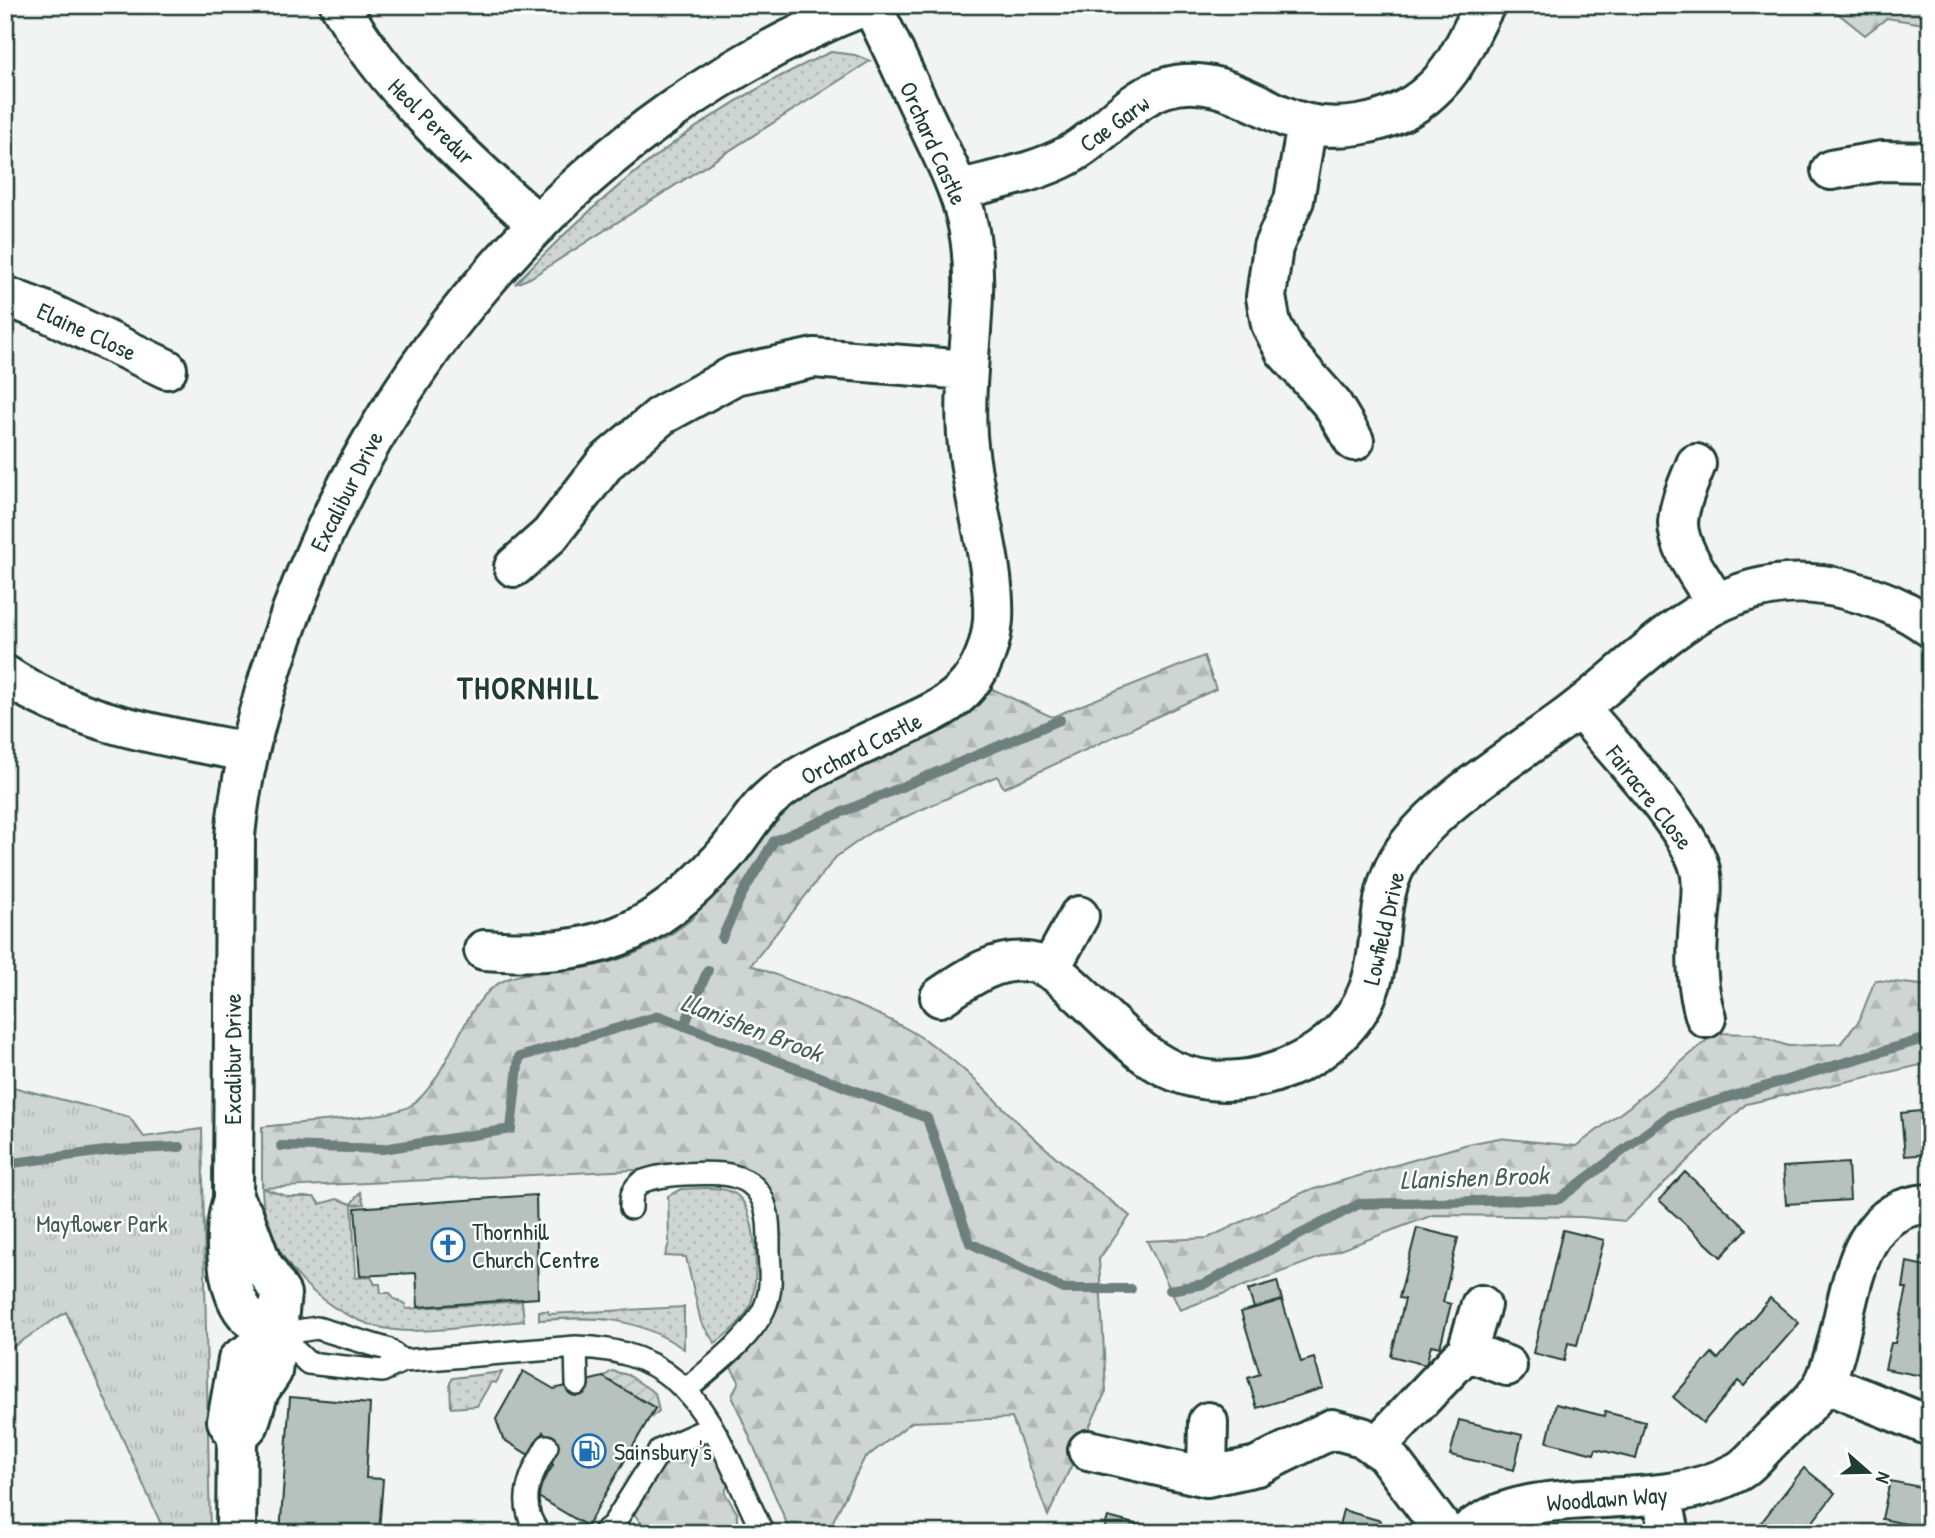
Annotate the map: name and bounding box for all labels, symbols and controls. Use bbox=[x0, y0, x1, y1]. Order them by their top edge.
street label: Heol Peredur bbox=[382, 71, 482, 171]
street label: Orchard Castle bbox=[893, 76, 976, 210]
street label: Cae Garw bbox=[1073, 87, 1155, 159]
street label: Elaine Close bbox=[32, 294, 142, 368]
street label: Excalibur Drive bbox=[302, 425, 390, 557]
district label: THORNHILL bbox=[456, 666, 601, 709]
street label: Orchard Castle bbox=[795, 704, 927, 792]
street label: Fairacre Close bbox=[1599, 737, 1701, 856]
street label: Lowfield Drive bbox=[1354, 868, 1412, 988]
water label: Llanishen Brook bbox=[676, 984, 830, 1071]
street label: Excalibur Drive bbox=[216, 993, 248, 1125]
water label: Llanishen Brook bbox=[1399, 1157, 1551, 1197]
park label: Mayflower Park bbox=[36, 1207, 168, 1239]
place label: Thornhill Church Centre bbox=[472, 1215, 600, 1275]
church icon: Thornhill Church Centre bbox=[429, 1226, 467, 1264]
fuel station icon: Sainsbury's bbox=[570, 1432, 608, 1470]
place label: Sainsbury's bbox=[614, 1435, 712, 1467]
north arrow bbox=[1834, 1436, 1904, 1506]
text: N bbox=[1870, 1469, 1898, 1487]
street label: Woodlawn Way bbox=[1545, 1478, 1669, 1518]

